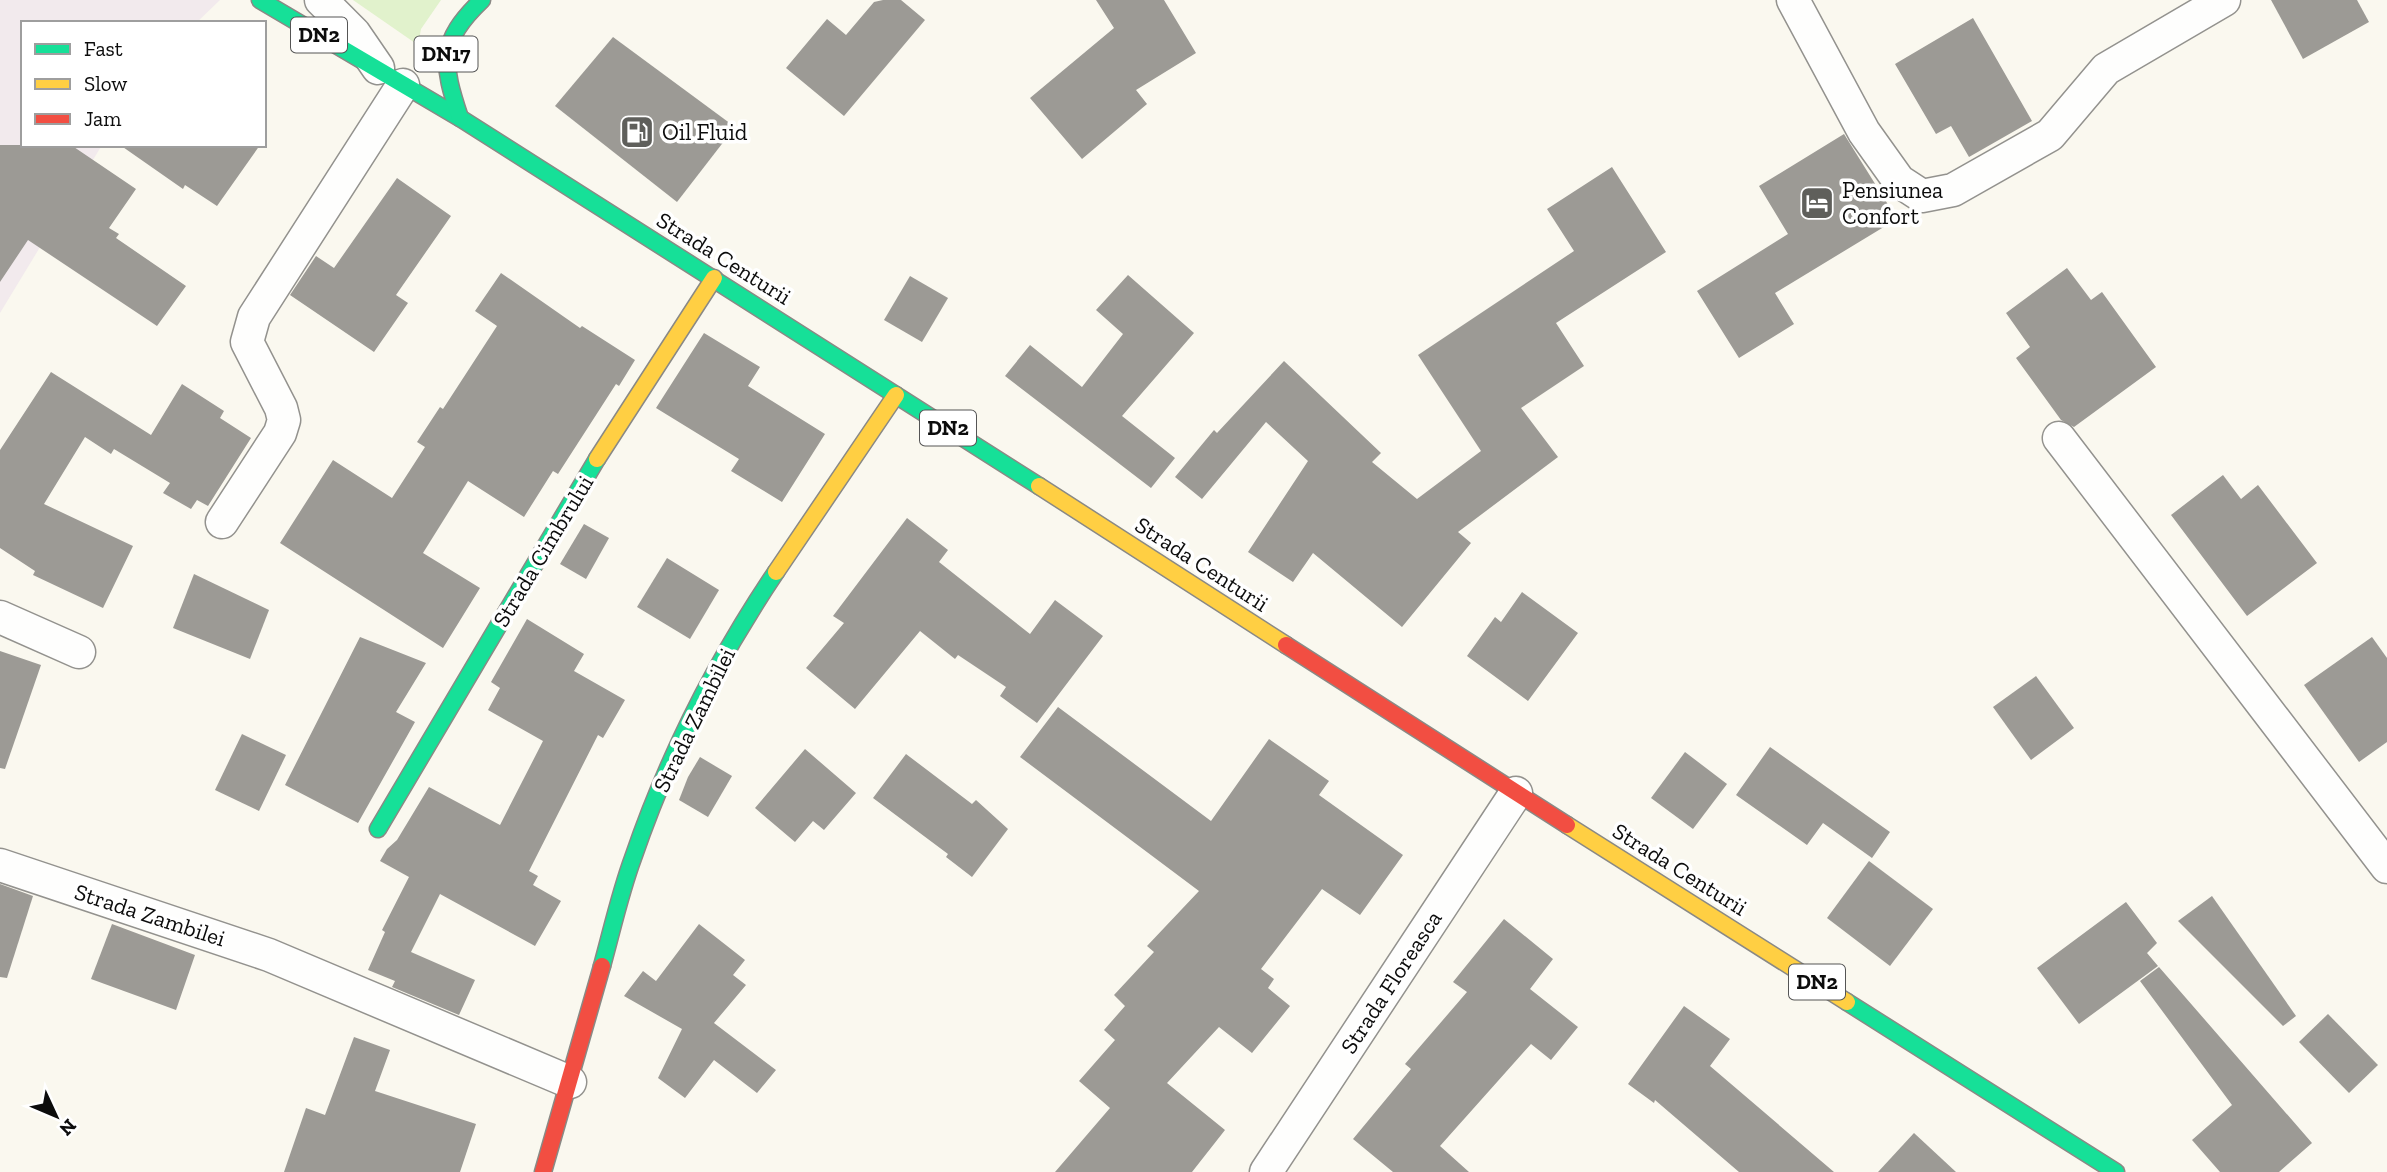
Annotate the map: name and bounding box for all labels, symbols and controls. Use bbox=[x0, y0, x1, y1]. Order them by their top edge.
road number: DN2 bbox=[291, 18, 347, 52]
legend bbox=[21, 21, 266, 147]
text: Fast bbox=[84, 36, 123, 61]
road number: DN17 bbox=[414, 36, 478, 72]
text: Slow bbox=[84, 71, 127, 96]
text: Jam bbox=[84, 106, 121, 131]
fuel station icon: Oil Fluid bbox=[618, 113, 656, 151]
place label: Oil Fluid bbox=[662, 118, 748, 146]
place label: Pensiunea Confort bbox=[1842, 176, 1943, 230]
hotel icon: Pensiunea Confort bbox=[1798, 184, 1836, 222]
street label: Strada Centurii bbox=[652, 205, 796, 311]
road number: DN2 bbox=[920, 410, 976, 446]
street label: Strada Cimbrului bbox=[487, 470, 599, 632]
street label: Strada Centurii bbox=[1130, 511, 1274, 617]
street label: Strada Zambilei bbox=[647, 643, 741, 797]
street label: Strada Centurii bbox=[1608, 816, 1752, 922]
street label: Strada Zambilei bbox=[71, 877, 229, 953]
street label: Strada Floreasca bbox=[1334, 905, 1448, 1059]
road number: DN2 bbox=[1789, 964, 1845, 1000]
north arrow bbox=[21, 1081, 91, 1151]
text: N bbox=[55, 1114, 81, 1141]

